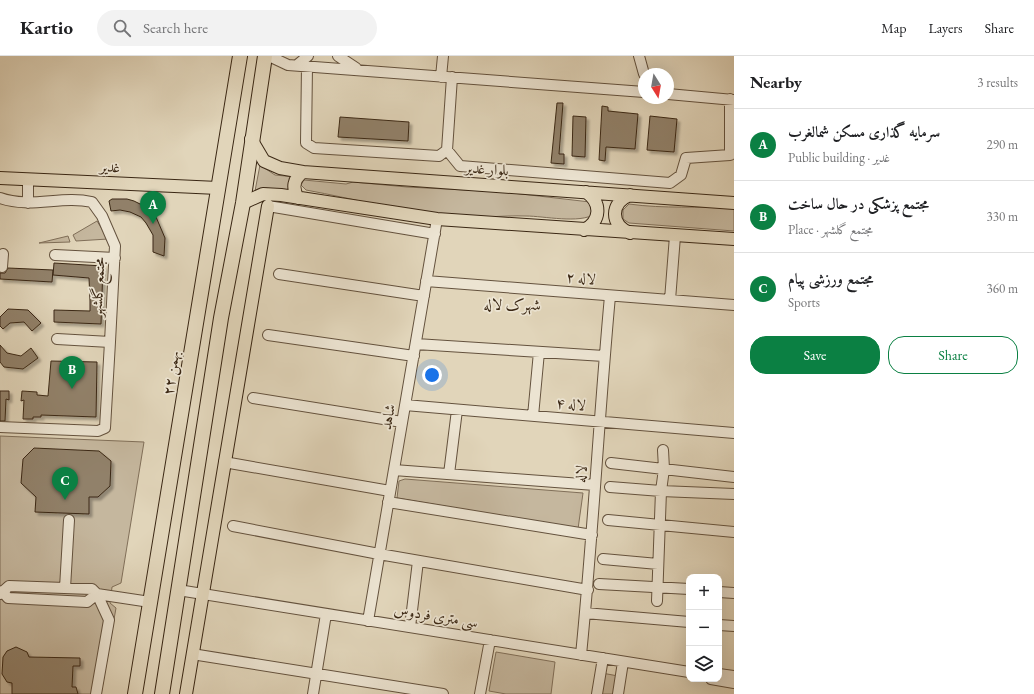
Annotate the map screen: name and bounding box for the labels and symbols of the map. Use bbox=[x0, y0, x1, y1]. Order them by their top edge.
north arrow bbox=[638, 68, 674, 104]
street label: غدیر bbox=[98, 156, 121, 177]
street label: بلوار غدیر bbox=[463, 157, 510, 180]
pin: A bbox=[140, 191, 166, 224]
street label: مجتمع گلشهر bbox=[86, 257, 114, 319]
street label: لاله ۲ bbox=[565, 267, 597, 288]
district label: شهرک لاله bbox=[483, 294, 541, 315]
street label: ۲۲ بهمن bbox=[158, 349, 184, 397]
pin: B bbox=[59, 356, 85, 389]
your location bbox=[422, 365, 442, 385]
street label: لاله ۴ bbox=[555, 393, 587, 414]
street label: شاهد bbox=[376, 403, 399, 431]
street label: لاله bbox=[570, 464, 591, 484]
pin: C bbox=[52, 467, 78, 500]
street label: سی متری فردوس bbox=[392, 599, 479, 634]

